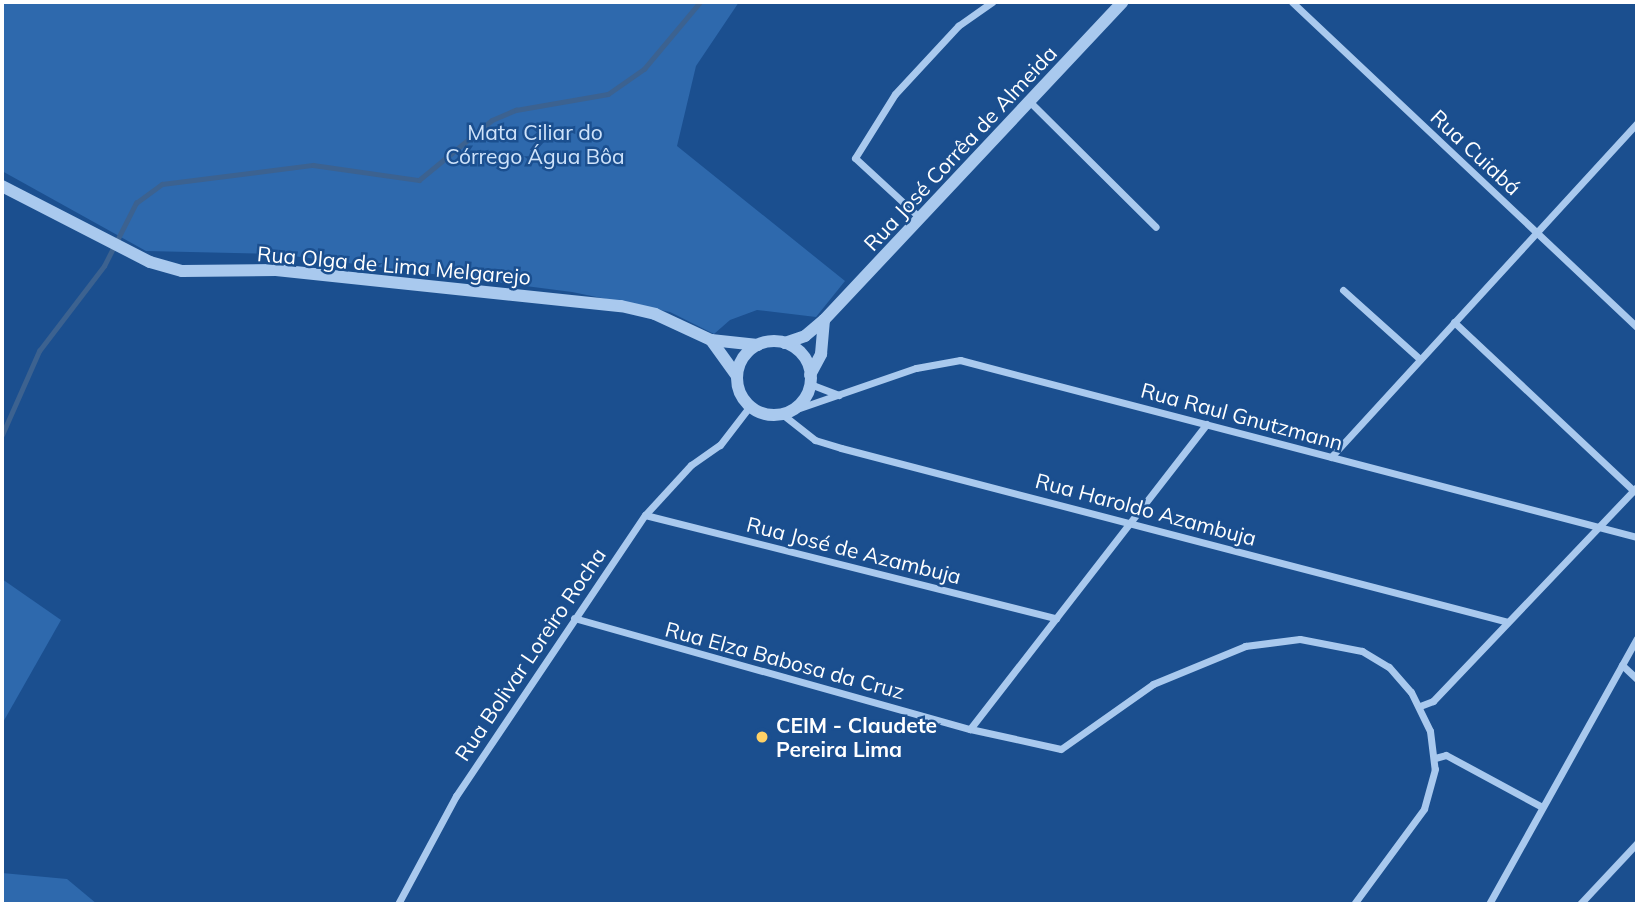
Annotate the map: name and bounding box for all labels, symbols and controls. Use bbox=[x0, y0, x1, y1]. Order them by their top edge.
street label: Rua José Corrêa de Almeida bbox=[858, 40, 1062, 256]
street label: Rua Cuiabá bbox=[1426, 104, 1526, 200]
park label: Mata Ciliar do Córrego Água Bôa bbox=[445, 119, 625, 169]
street label: Rua Olga de Lima Melgarejo bbox=[256, 240, 532, 290]
street label: Rua Raul Gnutzmann bbox=[1138, 377, 1346, 455]
street label: Rua Haroldo Azambuja bbox=[1033, 467, 1259, 551]
street label: Rua José de Azambuja bbox=[744, 511, 964, 589]
street label: Rua Bolivar Loreiro Rocha bbox=[449, 543, 611, 765]
street label: Rua Elza Babosa da Cruz bbox=[663, 616, 907, 704]
place label: CEIM - Claudete Pereira Lima bbox=[776, 712, 937, 762]
marker: CEIM - Claudete Pereira Lima bbox=[754, 729, 770, 745]

